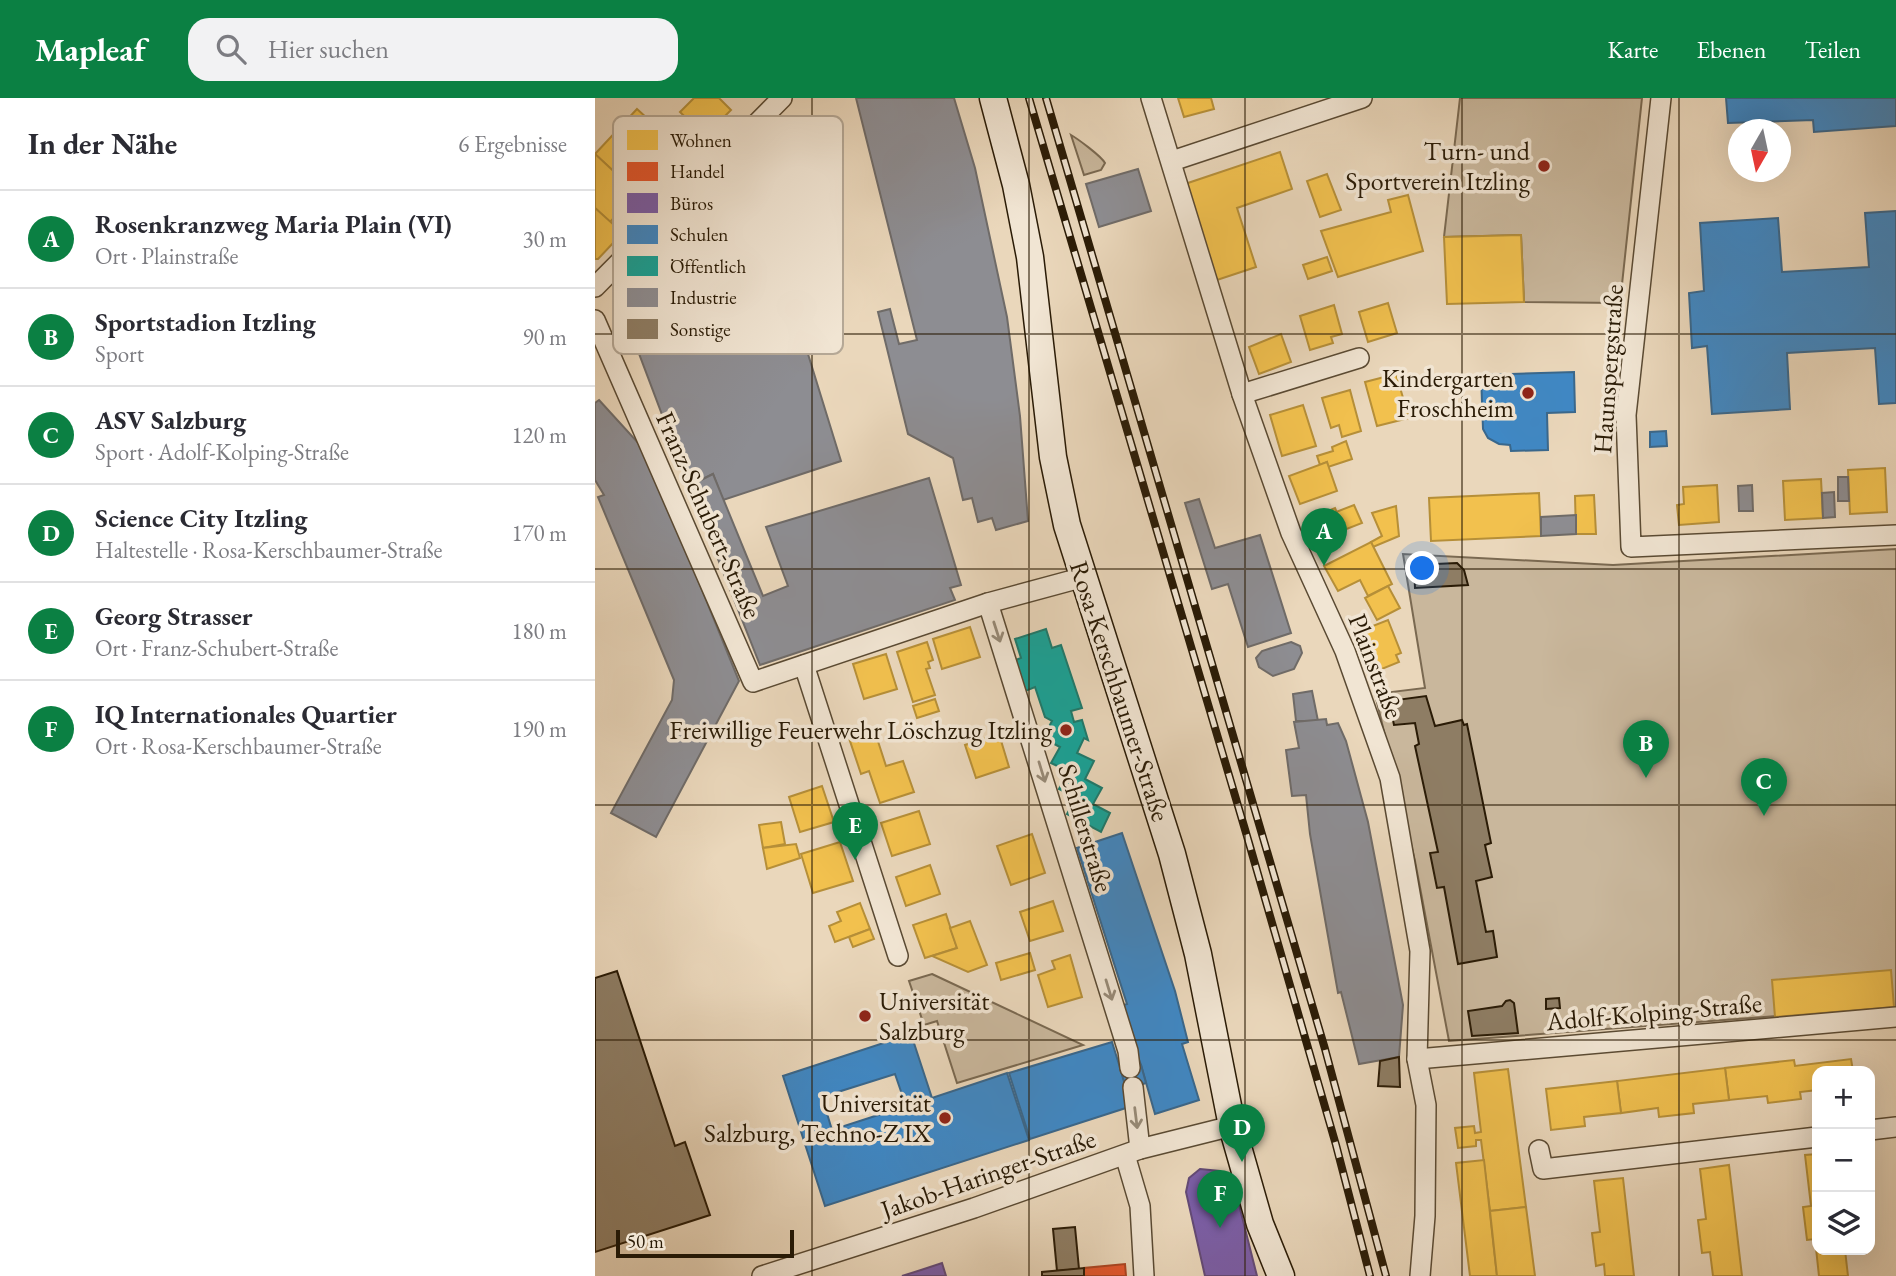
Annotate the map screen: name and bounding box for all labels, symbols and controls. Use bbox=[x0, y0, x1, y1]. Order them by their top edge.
search box bbox=[188, 18, 678, 81]
text: Mapleaf bbox=[35, 28, 146, 71]
icon: search bbox=[212, 30, 250, 68]
text: Hier suchen bbox=[268, 32, 389, 66]
text: Karte bbox=[1608, 34, 1658, 65]
text: Ebenen bbox=[1696, 34, 1766, 65]
text: Teilen bbox=[1804, 34, 1861, 65]
legend bbox=[613, 116, 843, 354]
north arrow bbox=[1728, 119, 1791, 182]
text: In der Nähe bbox=[28, 124, 177, 163]
text: Wohnen bbox=[670, 128, 732, 153]
text: 6 Ergebnisse bbox=[458, 129, 567, 159]
place label: Turn- und Sportverein Itzling bbox=[1345, 134, 1531, 198]
marker: Turn- und Sportverein Itzling bbox=[1536, 158, 1552, 174]
text: Handel bbox=[670, 159, 725, 184]
text: Büros bbox=[670, 191, 713, 216]
text: Rosenkranzweg Maria Plain (VI) bbox=[95, 207, 452, 241]
text: Schulen bbox=[670, 222, 728, 247]
text: A bbox=[43, 224, 59, 254]
text: 30 m bbox=[522, 224, 567, 254]
text: Ort · Plainstraße bbox=[95, 241, 239, 271]
text: Öffentlich bbox=[670, 254, 746, 279]
street label: Haunspergstraße bbox=[1585, 283, 1631, 455]
text: Industrie bbox=[670, 285, 737, 310]
text: Sportstadion Itzling bbox=[95, 305, 316, 339]
text: Sonstige bbox=[670, 317, 731, 342]
text: B bbox=[44, 322, 58, 352]
text: 90 m bbox=[522, 322, 567, 352]
text: Sport bbox=[95, 339, 144, 369]
place label: Kindergarten Froschheim bbox=[1382, 361, 1514, 425]
marker: Kindergarten Froschheim bbox=[1520, 385, 1536, 401]
text: ASV Salzburg bbox=[95, 403, 246, 437]
street label: Franz-Schubert-Straße bbox=[648, 406, 770, 624]
text: C bbox=[43, 420, 59, 450]
text: 120 m bbox=[511, 420, 567, 450]
text: Sport · Adolf-Kolping-Straße bbox=[95, 437, 349, 467]
text: Science City Itzling bbox=[95, 501, 308, 535]
pin: A bbox=[1301, 508, 1347, 566]
text: D bbox=[42, 518, 60, 548]
text: 170 m bbox=[511, 518, 567, 548]
text: Haltestelle · Rosa-Kerschbaumer-Straße bbox=[95, 535, 442, 565]
your location bbox=[1405, 551, 1439, 585]
street label: Rosa-Kerschbaumer-Straße bbox=[1062, 556, 1178, 826]
text: Georg Strasser bbox=[95, 599, 253, 633]
street label: Plainstraße bbox=[1340, 609, 1412, 723]
text: E bbox=[44, 616, 58, 646]
text: 180 m bbox=[511, 616, 567, 646]
one-way arrow bbox=[991, 621, 1004, 643]
text: Ort · Franz-Schubert-Straße bbox=[95, 633, 338, 663]
text: IQ Internationales Quartier bbox=[95, 697, 397, 731]
place label: Freiwillige Feuerwehr Löschzug Itzling bbox=[669, 713, 1053, 747]
text: F bbox=[45, 714, 57, 744]
text: 190 m bbox=[511, 714, 567, 744]
pin: B bbox=[1623, 720, 1669, 778]
marker: Freiwillige Feuerwehr Löschzug Itzling bbox=[1058, 722, 1074, 738]
text: Ort · Rosa-Kerschbaumer-Straße bbox=[95, 731, 382, 761]
pin: C bbox=[1741, 758, 1787, 816]
street label: Schillerstraße bbox=[1050, 760, 1122, 896]
one-way arrow bbox=[1036, 761, 1049, 783]
pin: E bbox=[832, 802, 878, 860]
one-way arrow bbox=[1104, 978, 1116, 1000]
place label: Universität Salzburg bbox=[879, 984, 989, 1048]
street label: Adolf-Kolping-Straße bbox=[1544, 986, 1763, 1038]
marker: Universität Salzburg bbox=[857, 1008, 873, 1024]
map controls bbox=[1812, 1066, 1875, 1255]
button: + bbox=[1812, 1066, 1875, 1129]
place label: Universität Salzburg, Techno-Z IX bbox=[704, 1086, 932, 1150]
pin: D bbox=[1219, 1104, 1265, 1162]
one-way arrow bbox=[1130, 1106, 1143, 1129]
marker: Universität Salzburg, Techno-Z IX bbox=[937, 1110, 953, 1126]
street label: Jakob-Haringer-Straße bbox=[874, 1121, 1100, 1227]
button: − bbox=[1812, 1129, 1875, 1192]
pin: F bbox=[1197, 1170, 1243, 1228]
button: layers bbox=[1812, 1192, 1875, 1255]
scale bar bbox=[616, 1227, 795, 1259]
text: 50 m bbox=[627, 1229, 664, 1254]

